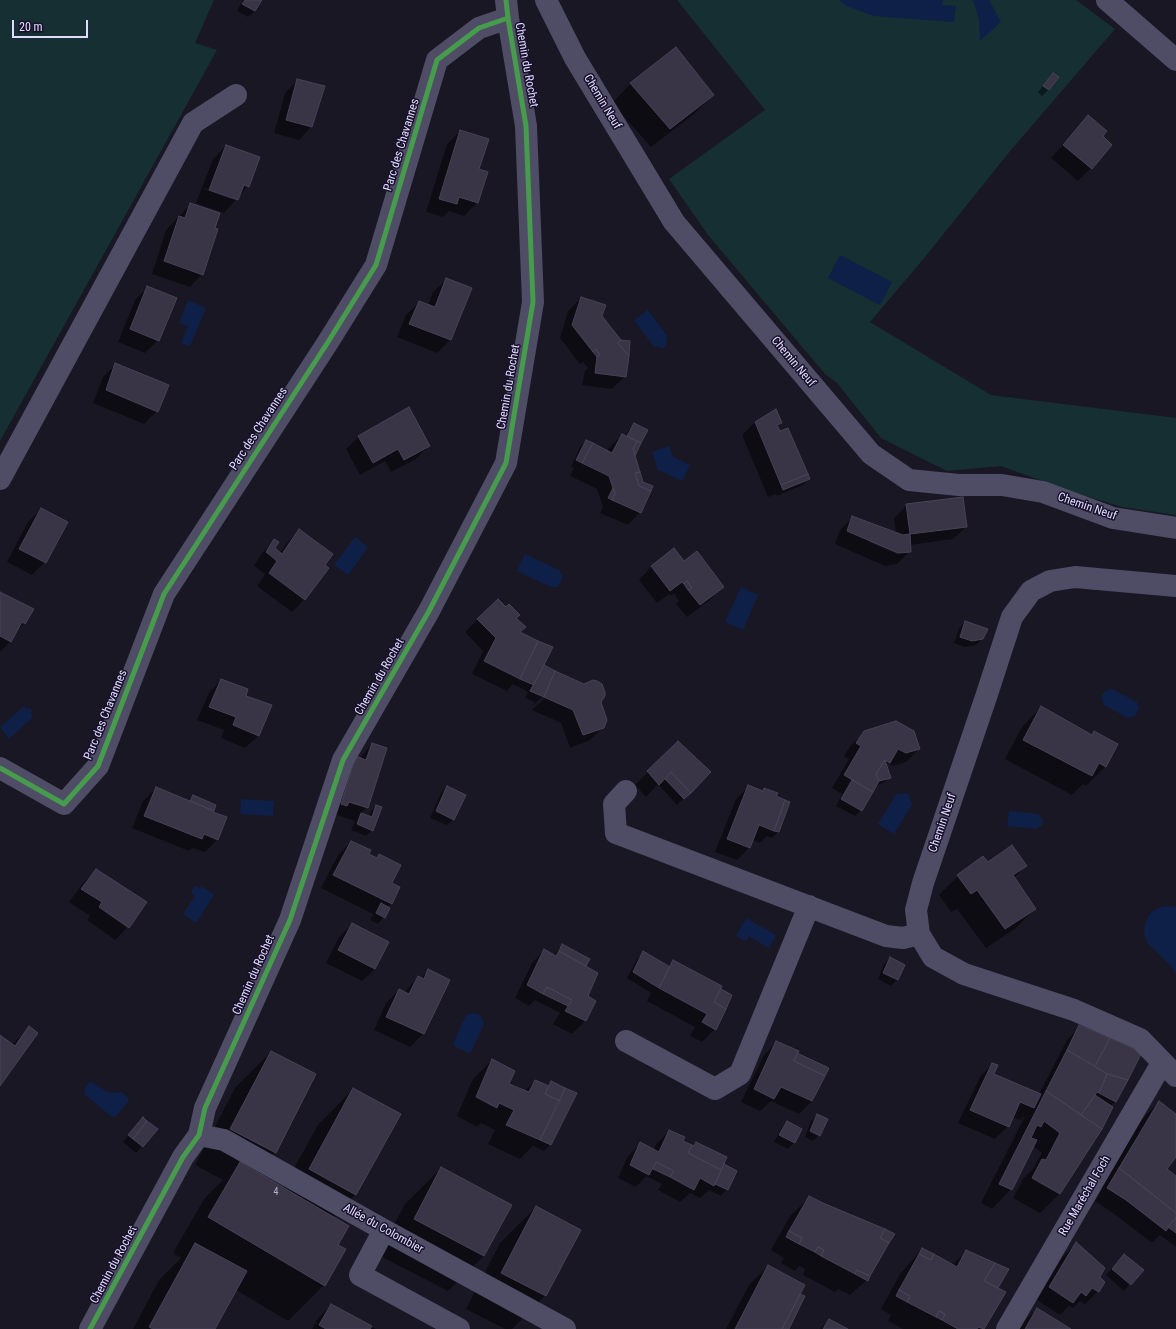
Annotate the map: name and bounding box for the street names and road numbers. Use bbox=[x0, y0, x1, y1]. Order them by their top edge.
street label: Chemin du Rochet bbox=[511, 21, 541, 109]
street label: Chemin Neuf bbox=[580, 72, 624, 132]
street label: Parc des Chavannes bbox=[381, 97, 423, 193]
street label: Chemin Neuf bbox=[768, 334, 818, 390]
street label: Chemin du Rochet bbox=[494, 343, 524, 431]
street label: Parc des Chavannes bbox=[227, 385, 291, 473]
street label: Chemin Neuf bbox=[1056, 490, 1118, 524]
street label: Chemin du Rochet bbox=[352, 636, 408, 718]
street label: Parc des Chavannes bbox=[81, 668, 131, 762]
street label: Chemin Neuf bbox=[926, 792, 960, 854]
street label: Chemin du Rochet bbox=[230, 933, 278, 1017]
street label: Rue Maréchal Foch bbox=[1056, 1153, 1114, 1239]
street label: Allée du Colombier bbox=[340, 1201, 426, 1257]
street label: Chemin du Rochet bbox=[87, 1224, 141, 1306]

